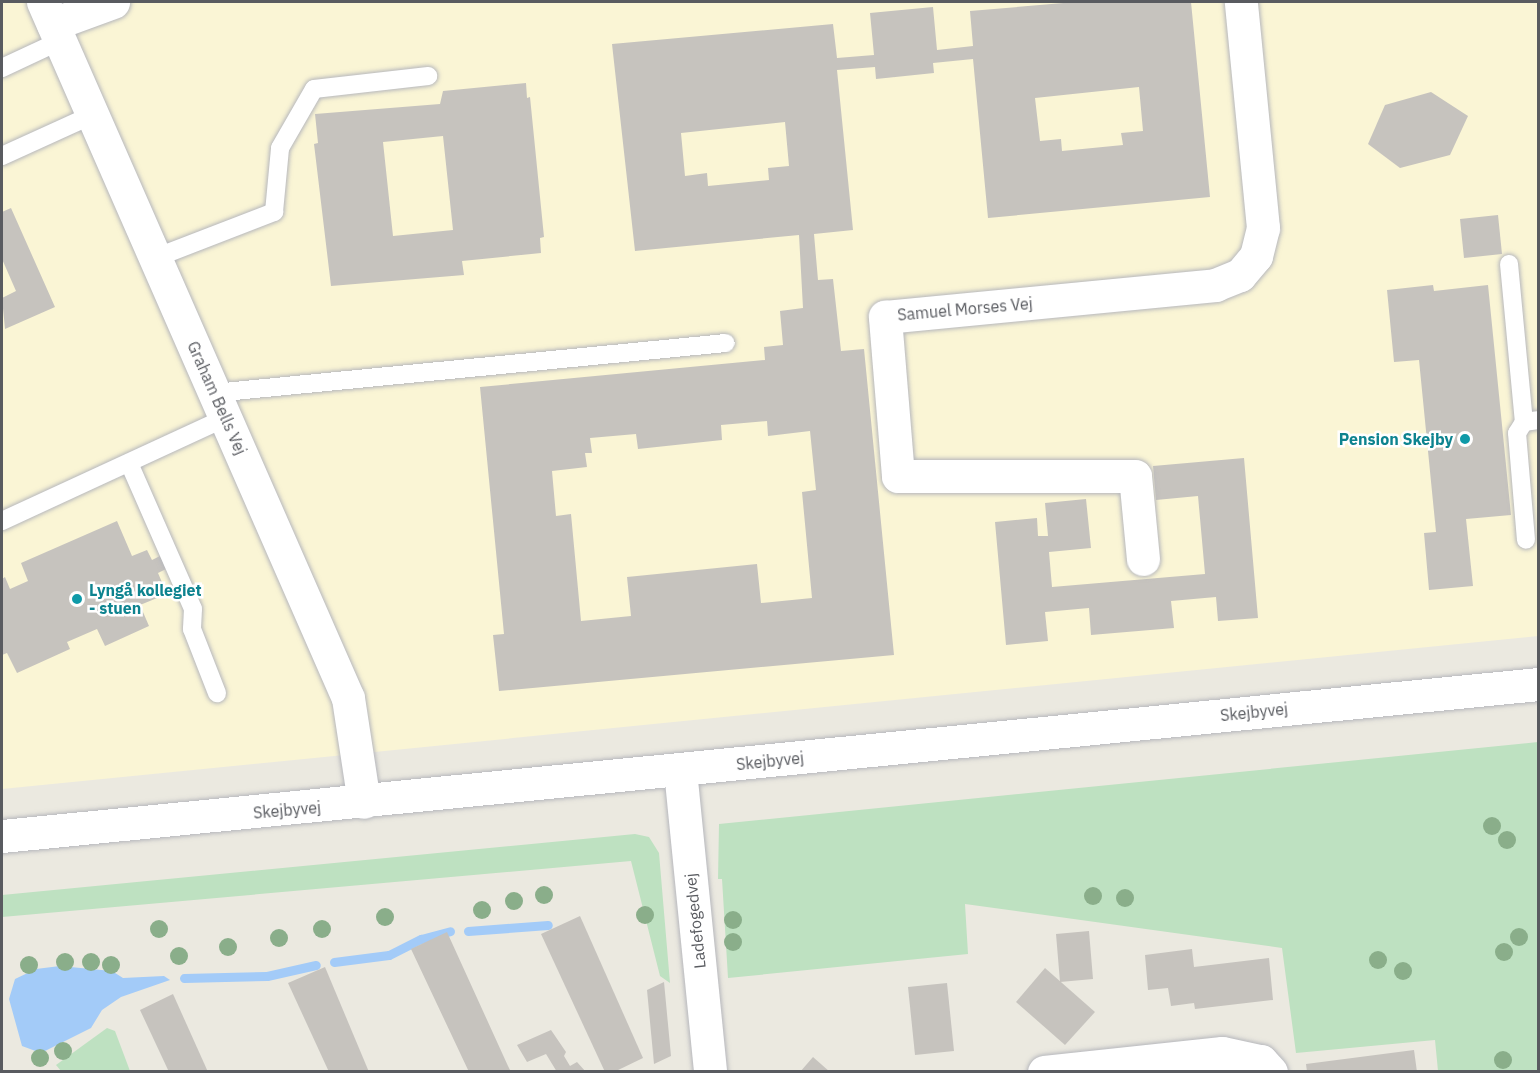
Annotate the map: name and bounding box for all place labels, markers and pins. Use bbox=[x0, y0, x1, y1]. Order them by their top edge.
place label: Pension Skejby bbox=[1339, 429, 1453, 449]
marker: Pension Skejby bbox=[1458, 432, 1472, 446]
place label: Lyngå kollegiet - stuen bbox=[89, 580, 202, 618]
marker: Lyngå kollegiet - stuen bbox=[70, 592, 84, 606]

